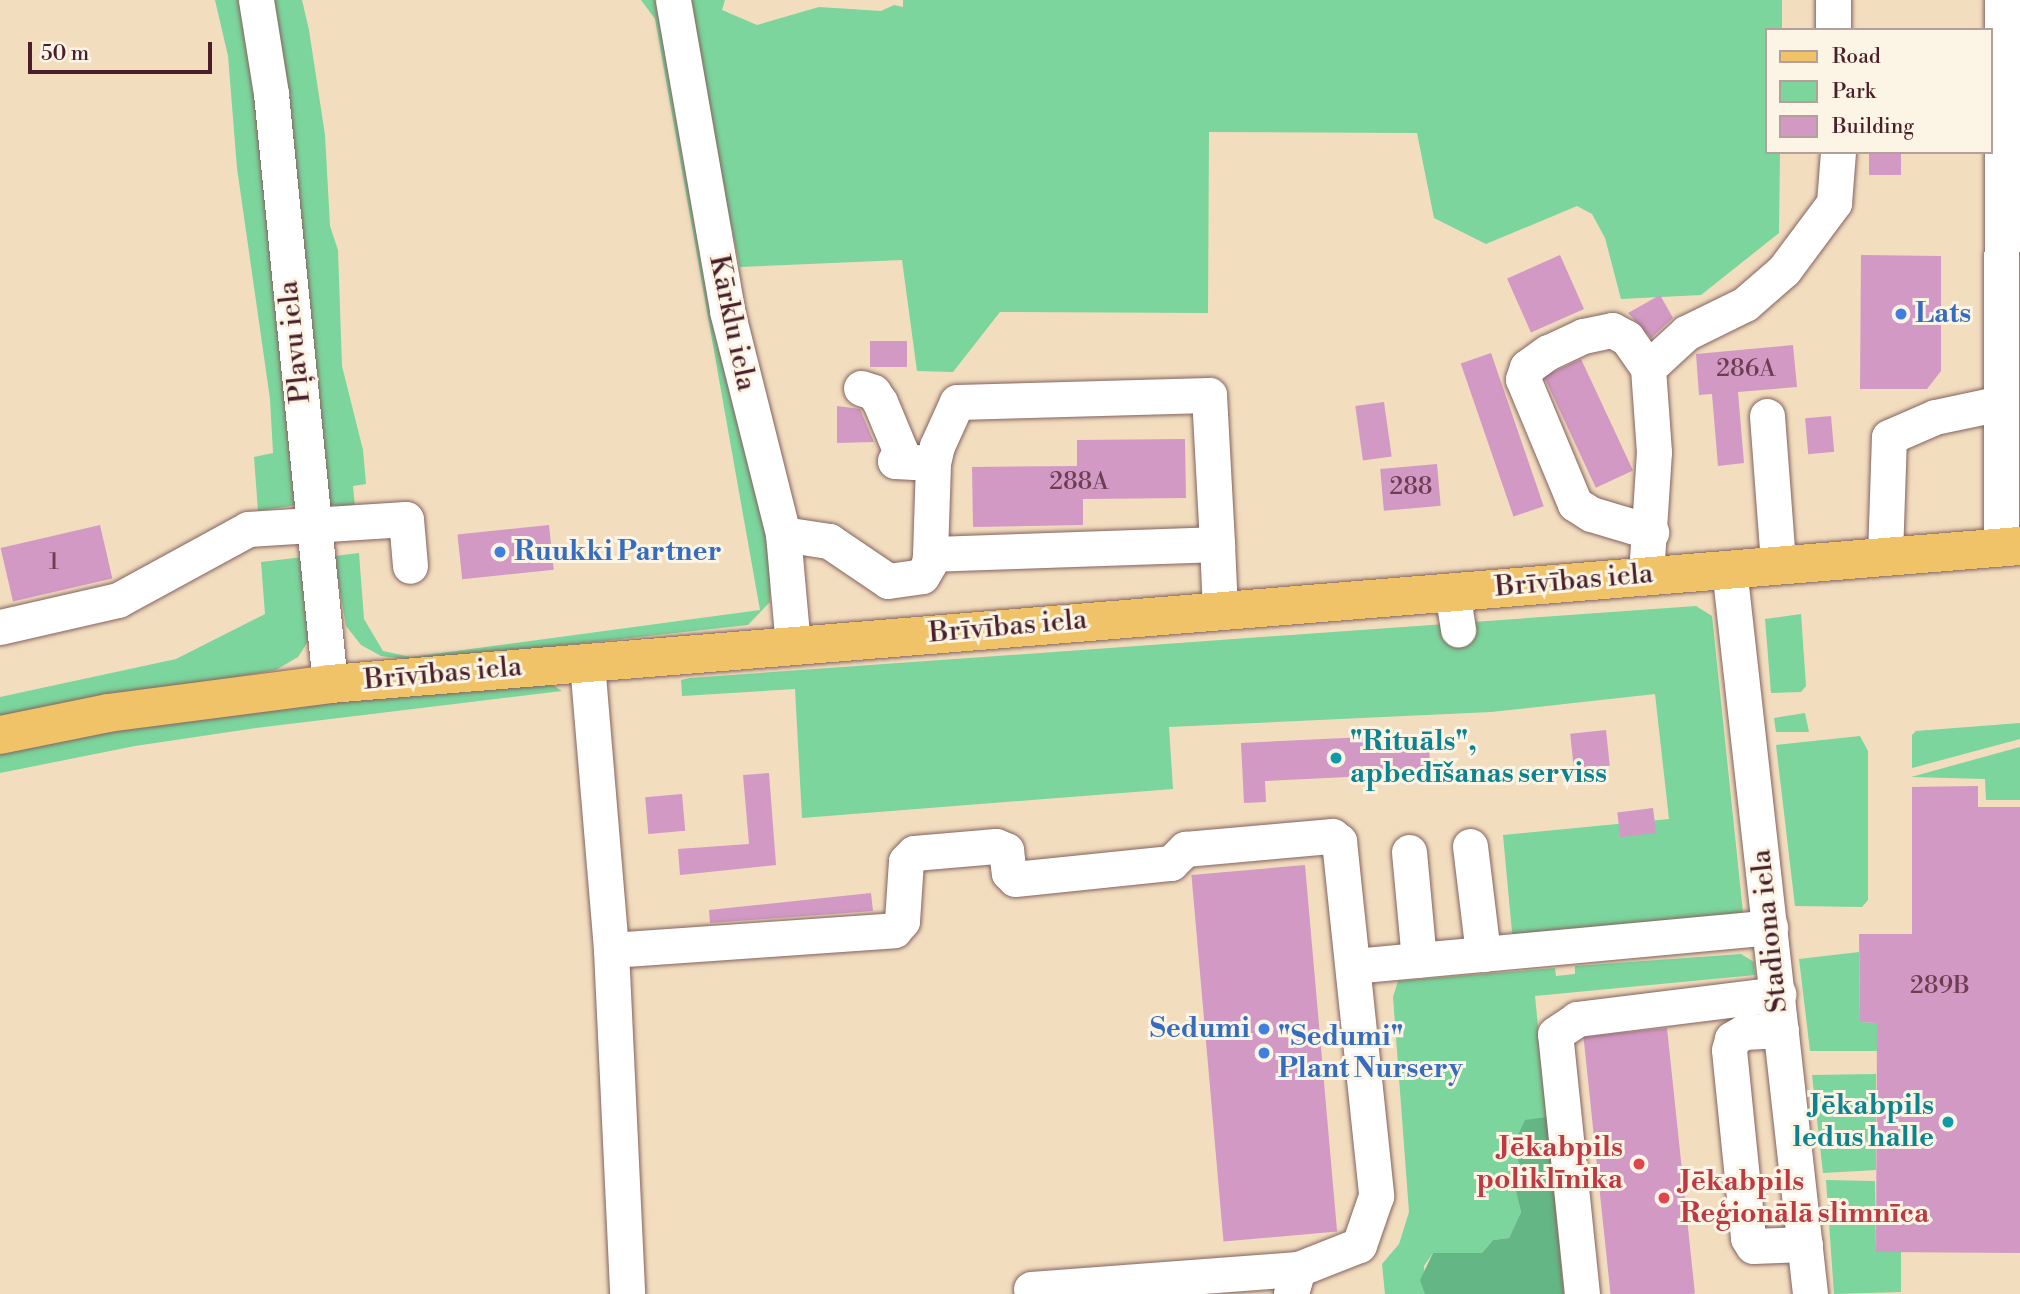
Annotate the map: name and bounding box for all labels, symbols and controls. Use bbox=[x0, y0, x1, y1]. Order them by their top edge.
scale bar bbox=[32, 28, 215, 72]
legend bbox=[1764, 28, 1992, 154]
text: 50 m bbox=[41, 41, 89, 67]
text: Road bbox=[1832, 44, 1881, 70]
text: Park bbox=[1832, 79, 1876, 105]
text: Building bbox=[1832, 114, 1914, 140]
street label: Kārklu iela bbox=[701, 252, 763, 394]
street label: Pļavu iela bbox=[272, 279, 318, 405]
place label: Lats bbox=[1915, 297, 1971, 331]
marker: Lats bbox=[1893, 306, 1909, 322]
house number: 286A bbox=[1716, 356, 1776, 384]
house number: 288A bbox=[1049, 469, 1109, 497]
house number: 288 bbox=[1389, 474, 1433, 502]
place label: Ruukki Partner bbox=[514, 535, 722, 569]
marker: Ruukki Partner bbox=[492, 544, 508, 560]
house number: 1 bbox=[49, 549, 59, 577]
street label: Brīvības iela bbox=[1493, 557, 1655, 605]
street label: Brīvības iela bbox=[927, 603, 1089, 651]
street label: Brīvības iela bbox=[362, 650, 524, 698]
place label: "Rituāls", apbedīšanas serviss bbox=[1350, 725, 1607, 791]
marker: "Rituāls", apbedīšanas serviss bbox=[1328, 750, 1344, 766]
street label: Stadiona iela bbox=[1745, 848, 1795, 1014]
house number: 289B bbox=[1910, 973, 1970, 1001]
place label: Sedumi bbox=[1150, 1012, 1250, 1046]
place label: "Sedumi" Plant Nursery bbox=[1278, 1020, 1463, 1086]
marker: Sedumi bbox=[1256, 1021, 1272, 1037]
marker: "Sedumi" Plant Nursery bbox=[1256, 1045, 1272, 1061]
place label: Jēkabpils ledus halle bbox=[1792, 1089, 1934, 1155]
marker: Jēkabpils ledus halle bbox=[1940, 1114, 1956, 1130]
place label: Jēkabpils poliklīnika bbox=[1476, 1131, 1623, 1197]
marker: Jēkabpils poliklīnika bbox=[1629, 1154, 1649, 1174]
place label: Jēkabpils Reģionālā slimnīca bbox=[1680, 1165, 1929, 1231]
marker: Jēkabpils Reģionālā slimnīca bbox=[1654, 1188, 1674, 1208]

